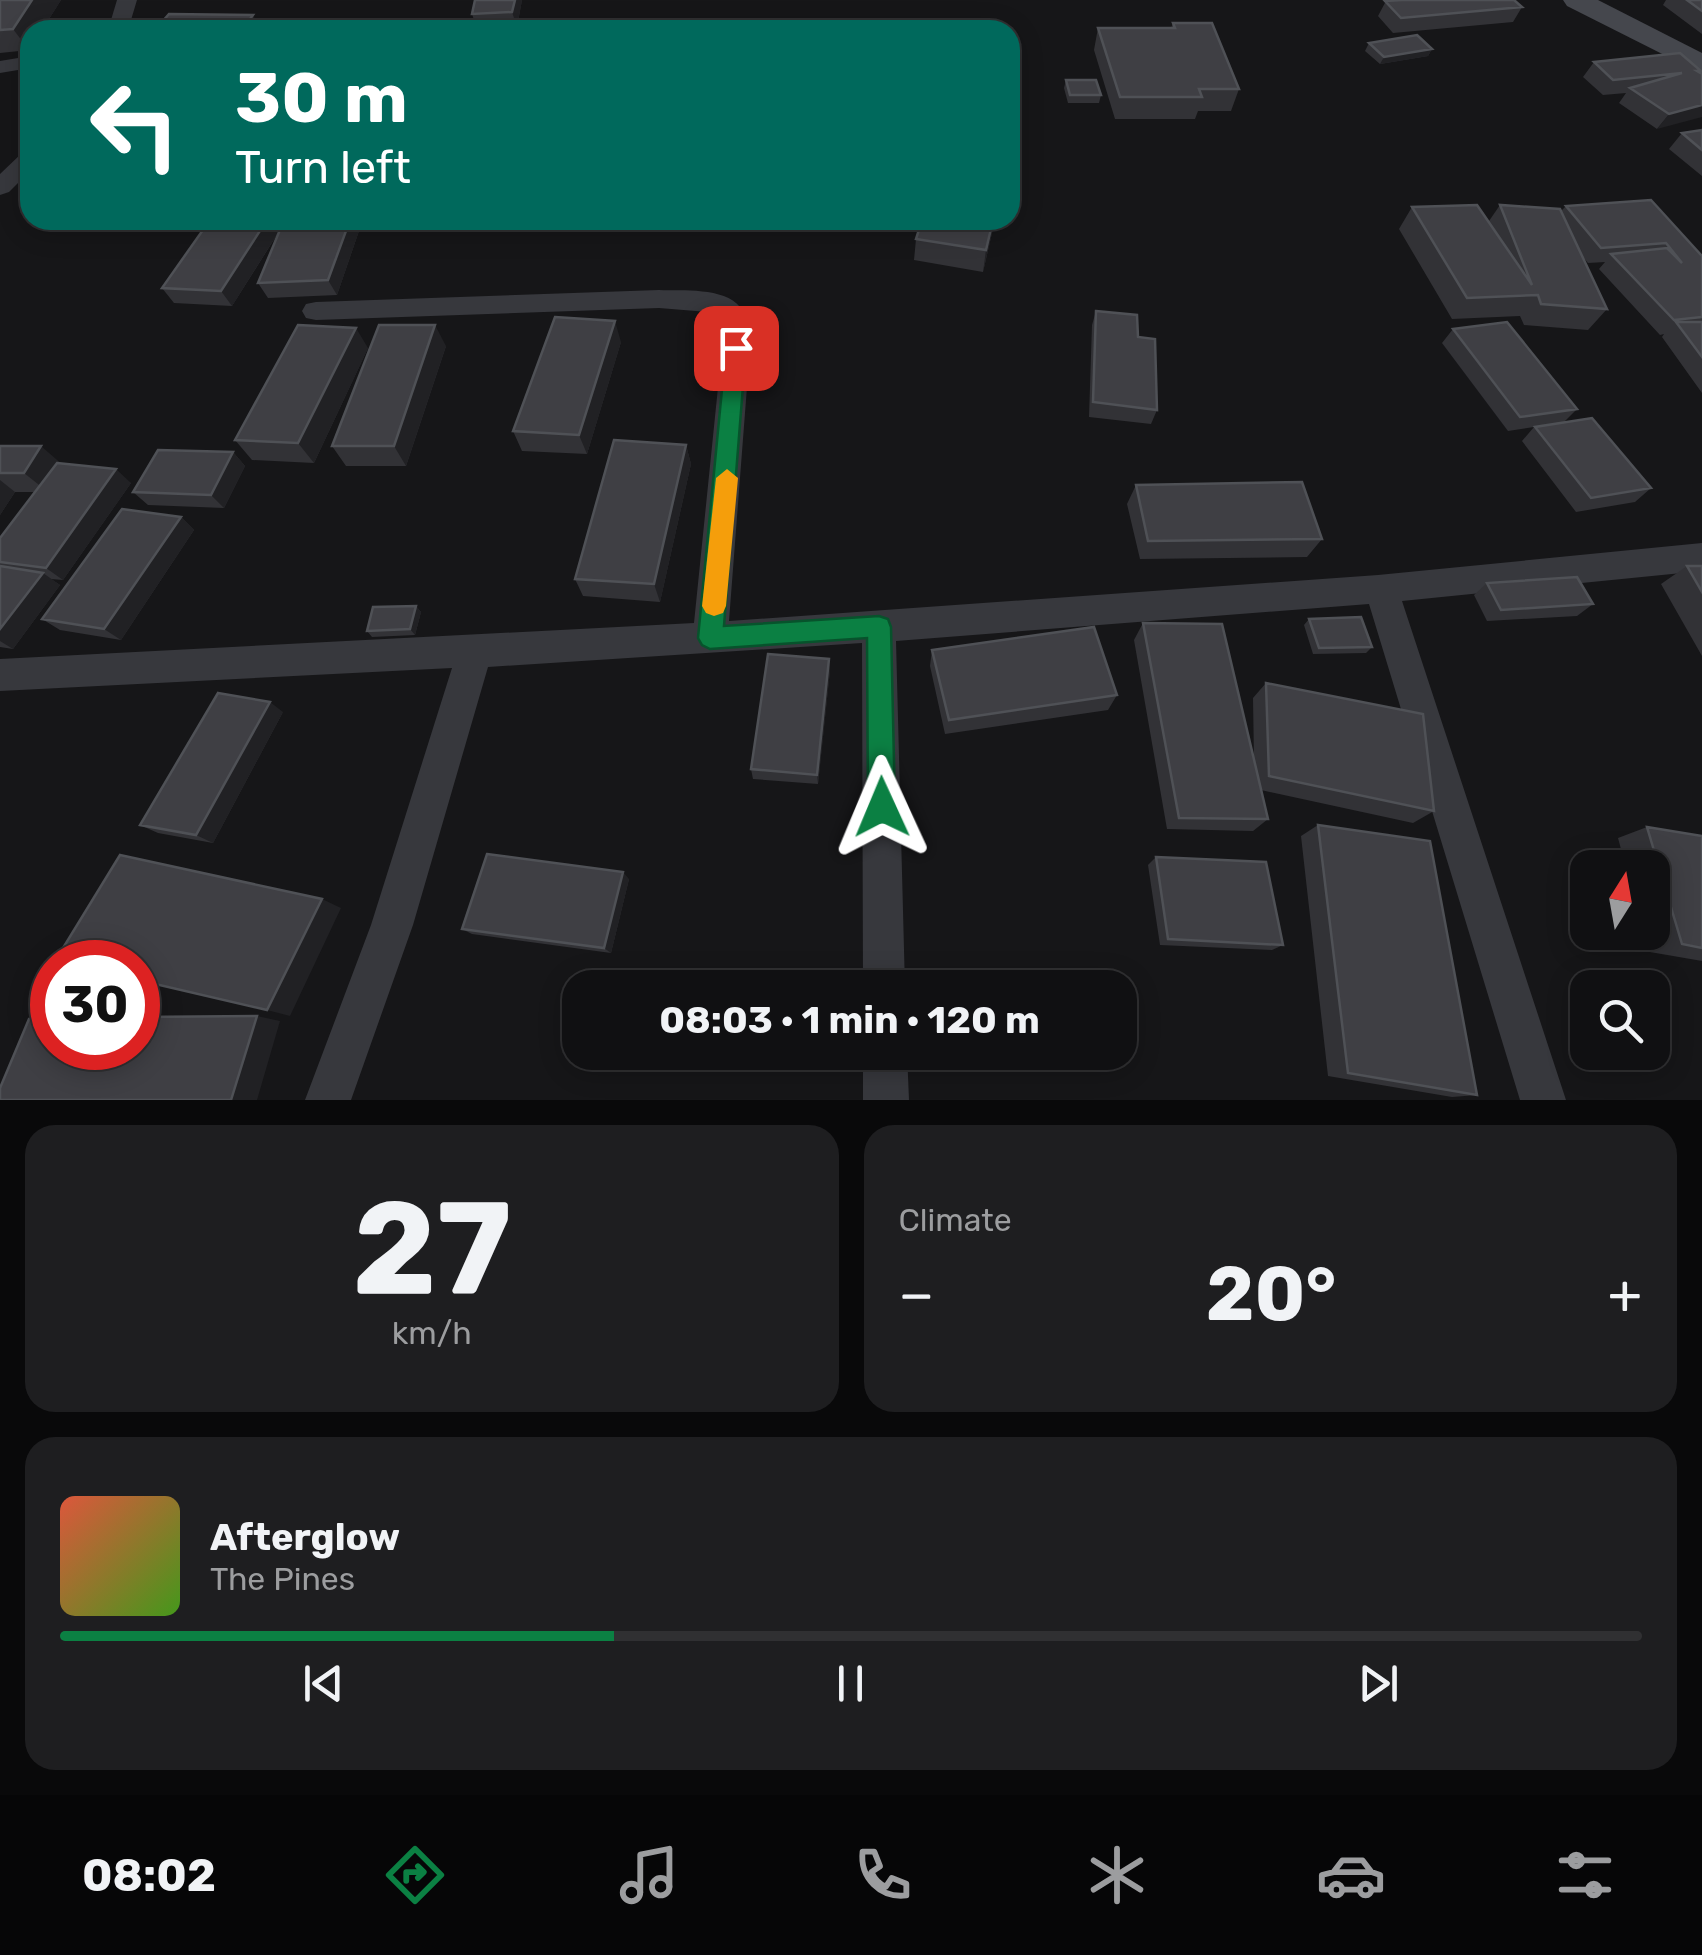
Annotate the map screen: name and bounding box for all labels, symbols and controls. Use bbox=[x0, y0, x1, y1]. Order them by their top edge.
text: 30 m bbox=[235, 57, 408, 140]
icon: left bbox=[70, 60, 200, 190]
text: Turn left bbox=[235, 141, 411, 194]
pin bbox=[694, 306, 779, 391]
icon: arrive bbox=[709, 321, 764, 376]
position arrow bbox=[830, 755, 934, 859]
north arrow bbox=[1570, 850, 1670, 950]
map controls bbox=[1570, 850, 1670, 1070]
speed limit sign: 30 bbox=[30, 940, 160, 1070]
button: search bbox=[1570, 970, 1670, 1070]
text: 08:03 · 1 min · 120 m bbox=[659, 997, 1040, 1043]
text: 27 bbox=[352, 1171, 511, 1326]
text: Climate bbox=[899, 1201, 1012, 1239]
text: 20° bbox=[1206, 1250, 1336, 1339]
text: − bbox=[899, 1262, 934, 1327]
text: + bbox=[1608, 1262, 1642, 1327]
text: km/h bbox=[392, 1314, 472, 1352]
text: Afterglow bbox=[210, 1514, 400, 1560]
text: The Pines bbox=[210, 1560, 355, 1598]
icon: previous bbox=[296, 1656, 351, 1711]
icon: pause bbox=[823, 1656, 878, 1711]
icon: next bbox=[1351, 1656, 1406, 1711]
icon: directions bbox=[380, 1840, 450, 1910]
icon: music bbox=[614, 1840, 684, 1910]
icon: phone bbox=[848, 1840, 918, 1910]
icon: climate bbox=[1082, 1840, 1152, 1910]
icon: car bbox=[1316, 1840, 1386, 1910]
icon: filters bbox=[1550, 1840, 1620, 1910]
text: 08:02 bbox=[82, 1849, 216, 1902]

